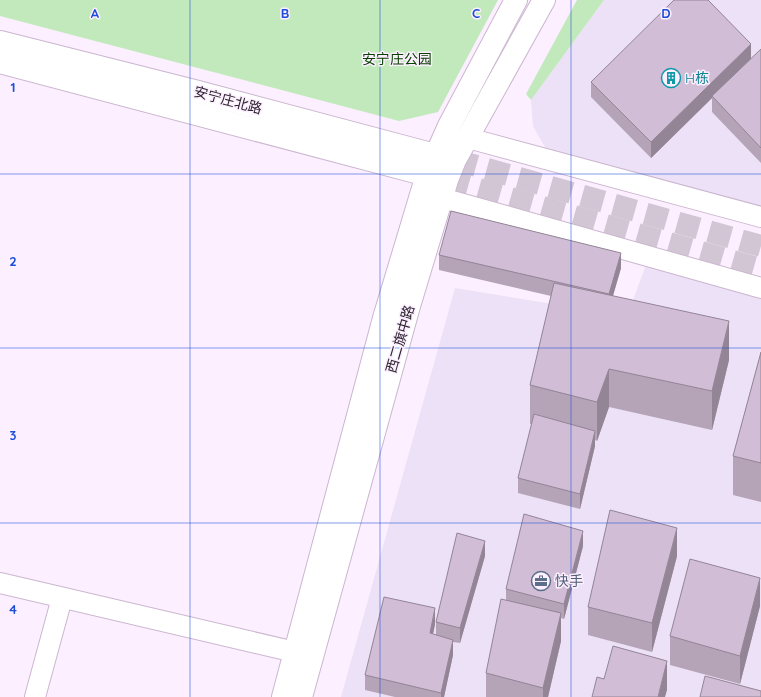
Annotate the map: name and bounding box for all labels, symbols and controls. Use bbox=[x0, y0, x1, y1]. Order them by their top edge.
text: A bbox=[91, 5, 100, 21]
text: B bbox=[281, 5, 289, 21]
text: C bbox=[472, 5, 480, 21]
text: D bbox=[661, 5, 671, 21]
park label: 安宁庄公园 bbox=[362, 50, 432, 68]
building icon: H栋 bbox=[660, 67, 682, 89]
place label: H栋 bbox=[685, 69, 709, 87]
text: 1 bbox=[10, 79, 16, 95]
street label: 安宁庄北路 bbox=[192, 82, 264, 118]
text: 2 bbox=[9, 253, 17, 269]
street label: 西二旗中路 bbox=[382, 303, 418, 375]
text: 3 bbox=[10, 427, 17, 443]
office icon: 快手 bbox=[530, 570, 552, 592]
place label: 快手 bbox=[555, 572, 583, 590]
text: 4 bbox=[9, 601, 17, 617]

